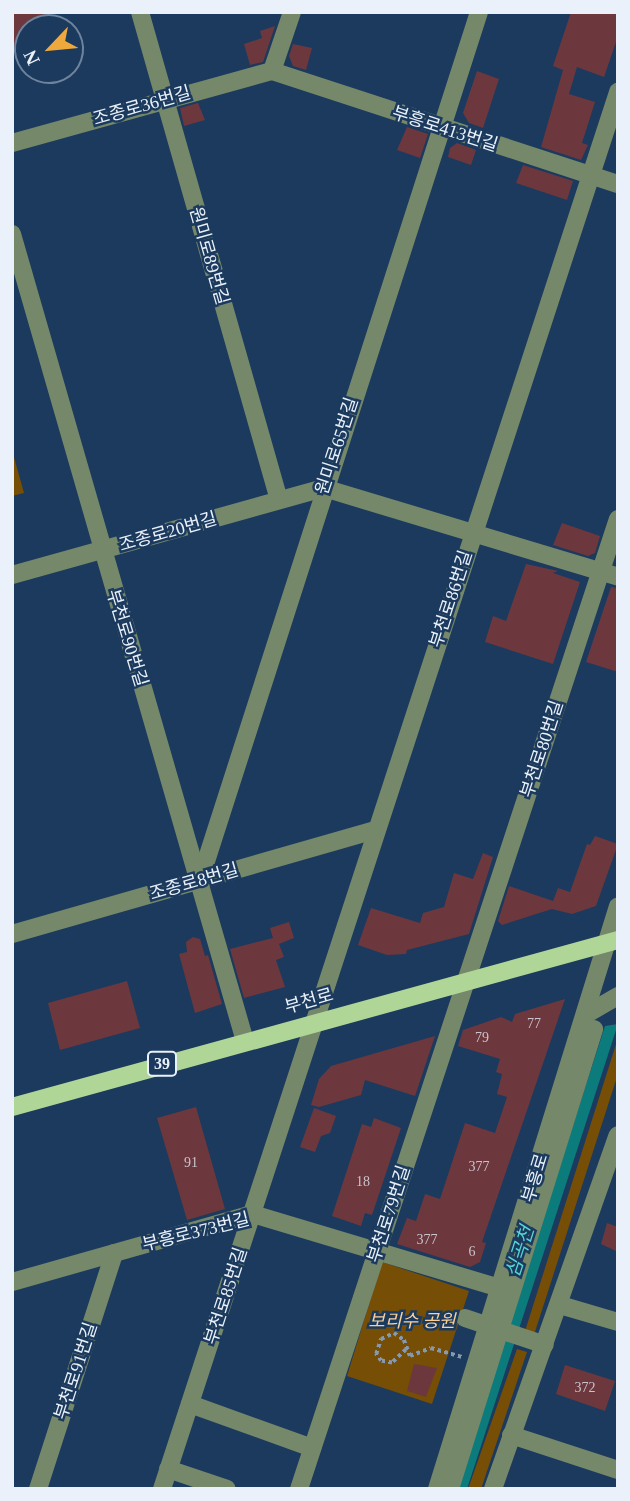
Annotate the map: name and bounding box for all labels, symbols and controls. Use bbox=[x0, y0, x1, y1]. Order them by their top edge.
north arrow bbox=[14, 14, 84, 84]
text: N bbox=[19, 47, 44, 68]
street label: 조종로36번길 bbox=[91, 82, 193, 130]
street label: 부흥로413번길 bbox=[389, 102, 501, 156]
street label: 원미로89번길 bbox=[185, 205, 233, 307]
street label: 원미로65번길 bbox=[311, 395, 363, 497]
street label: 조종로20번길 bbox=[117, 508, 219, 556]
street label: 부천로86번길 bbox=[425, 548, 477, 650]
street label: 부천로90번길 bbox=[102, 587, 152, 689]
street label: 부천로80번길 bbox=[516, 698, 568, 800]
street label: 조종로8번길 bbox=[147, 859, 241, 905]
street label: 부천로 bbox=[282, 984, 336, 1018]
house number: 77 bbox=[527, 1016, 541, 1032]
house number: 79 bbox=[475, 1030, 489, 1046]
road number: 39 bbox=[146, 1052, 178, 1076]
street label: 부흥로 bbox=[517, 1151, 553, 1205]
house number: 91 bbox=[184, 1155, 198, 1171]
house number: 377 bbox=[468, 1159, 490, 1175]
street label: 부천로79번길 bbox=[363, 1163, 415, 1265]
house number: 18 bbox=[356, 1174, 370, 1190]
street label: 부흥로373번길 bbox=[140, 1208, 252, 1256]
water label: 심곡천 bbox=[501, 1224, 539, 1280]
house number: 377 bbox=[416, 1232, 438, 1248]
house number: 6 bbox=[468, 1244, 476, 1260]
street label: 부천로85번길 bbox=[200, 1245, 252, 1347]
park label: 보리수 공원 bbox=[368, 1310, 456, 1332]
street label: 부천로91번길 bbox=[50, 1320, 102, 1422]
house number: 372 bbox=[574, 1380, 596, 1396]

